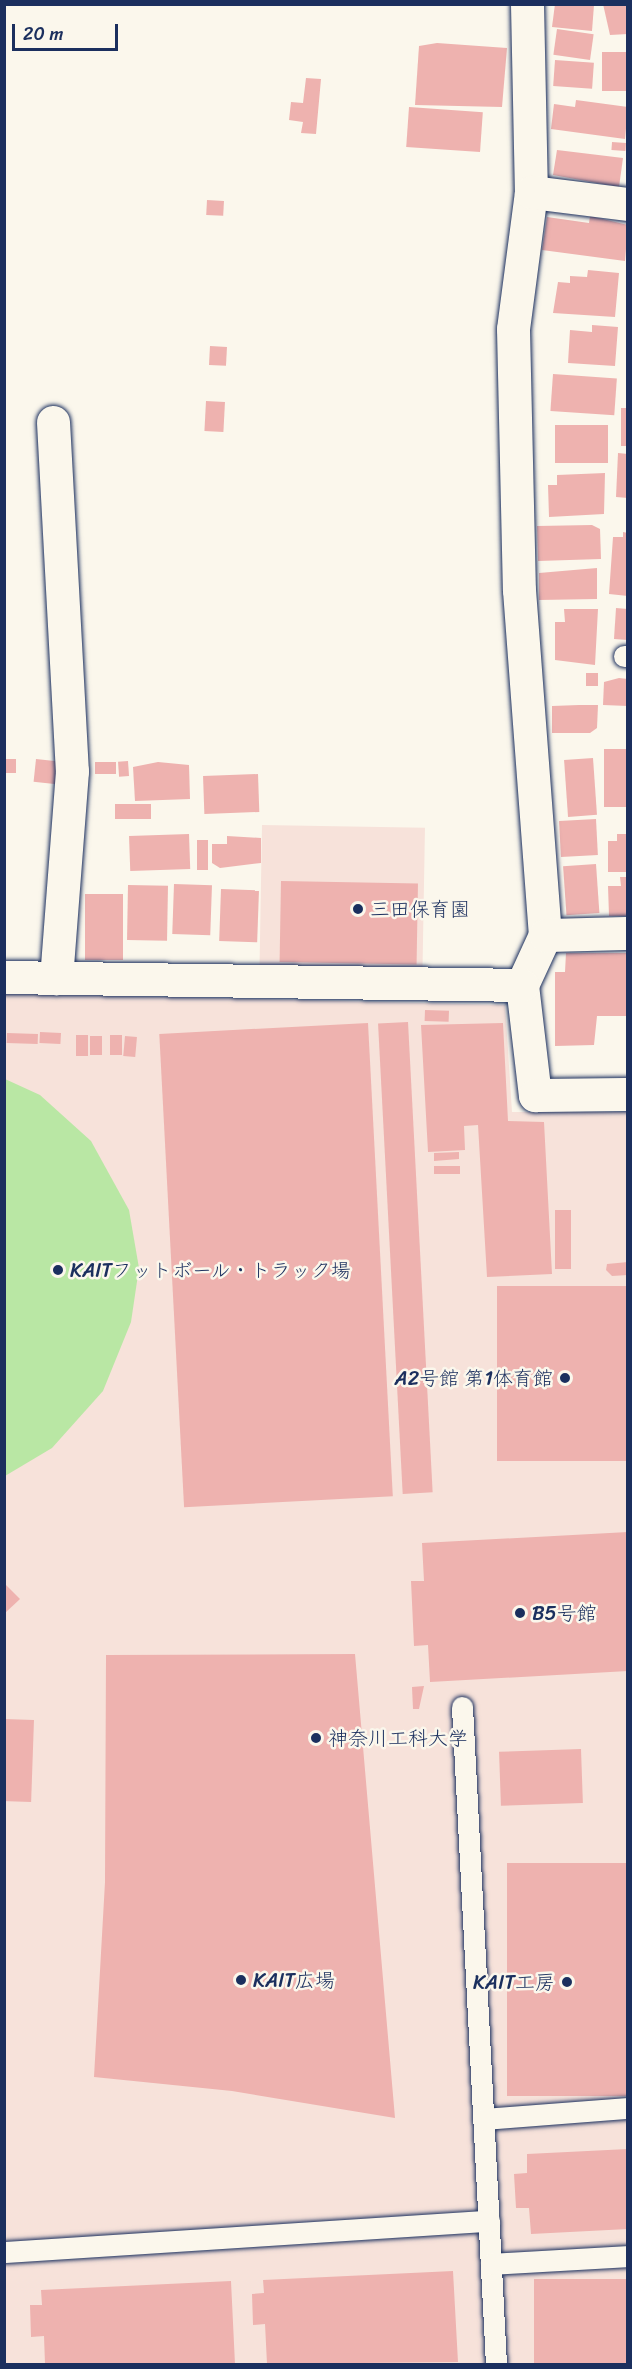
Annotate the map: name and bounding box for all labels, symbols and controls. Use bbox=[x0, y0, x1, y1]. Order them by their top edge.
scale bar bbox=[15, 12, 122, 50]
text: 20 m bbox=[23, 18, 63, 50]
place label: 三田保育園 bbox=[370, 897, 470, 921]
marker: 三田保育園 bbox=[351, 902, 365, 916]
place label: KAITフットボール・トラック場 bbox=[70, 1258, 352, 1282]
marker: KAITフットボール・トラック場 bbox=[51, 1263, 65, 1277]
place label: A2号館 第1体育館 bbox=[395, 1366, 553, 1390]
marker: A2号館 第1体育館 bbox=[558, 1371, 572, 1385]
place label: B5号館 bbox=[532, 1601, 597, 1625]
marker: B5号館 bbox=[513, 1606, 527, 1620]
place label: 神奈川工科大学 bbox=[328, 1726, 468, 1750]
marker: 神奈川工科大学 bbox=[309, 1731, 323, 1745]
place label: KAIT広場 bbox=[253, 1968, 335, 1992]
place label: KAIT工房 bbox=[473, 1970, 555, 1994]
marker: KAIT広場 bbox=[234, 1973, 248, 1987]
marker: KAIT工房 bbox=[560, 1975, 574, 1989]

